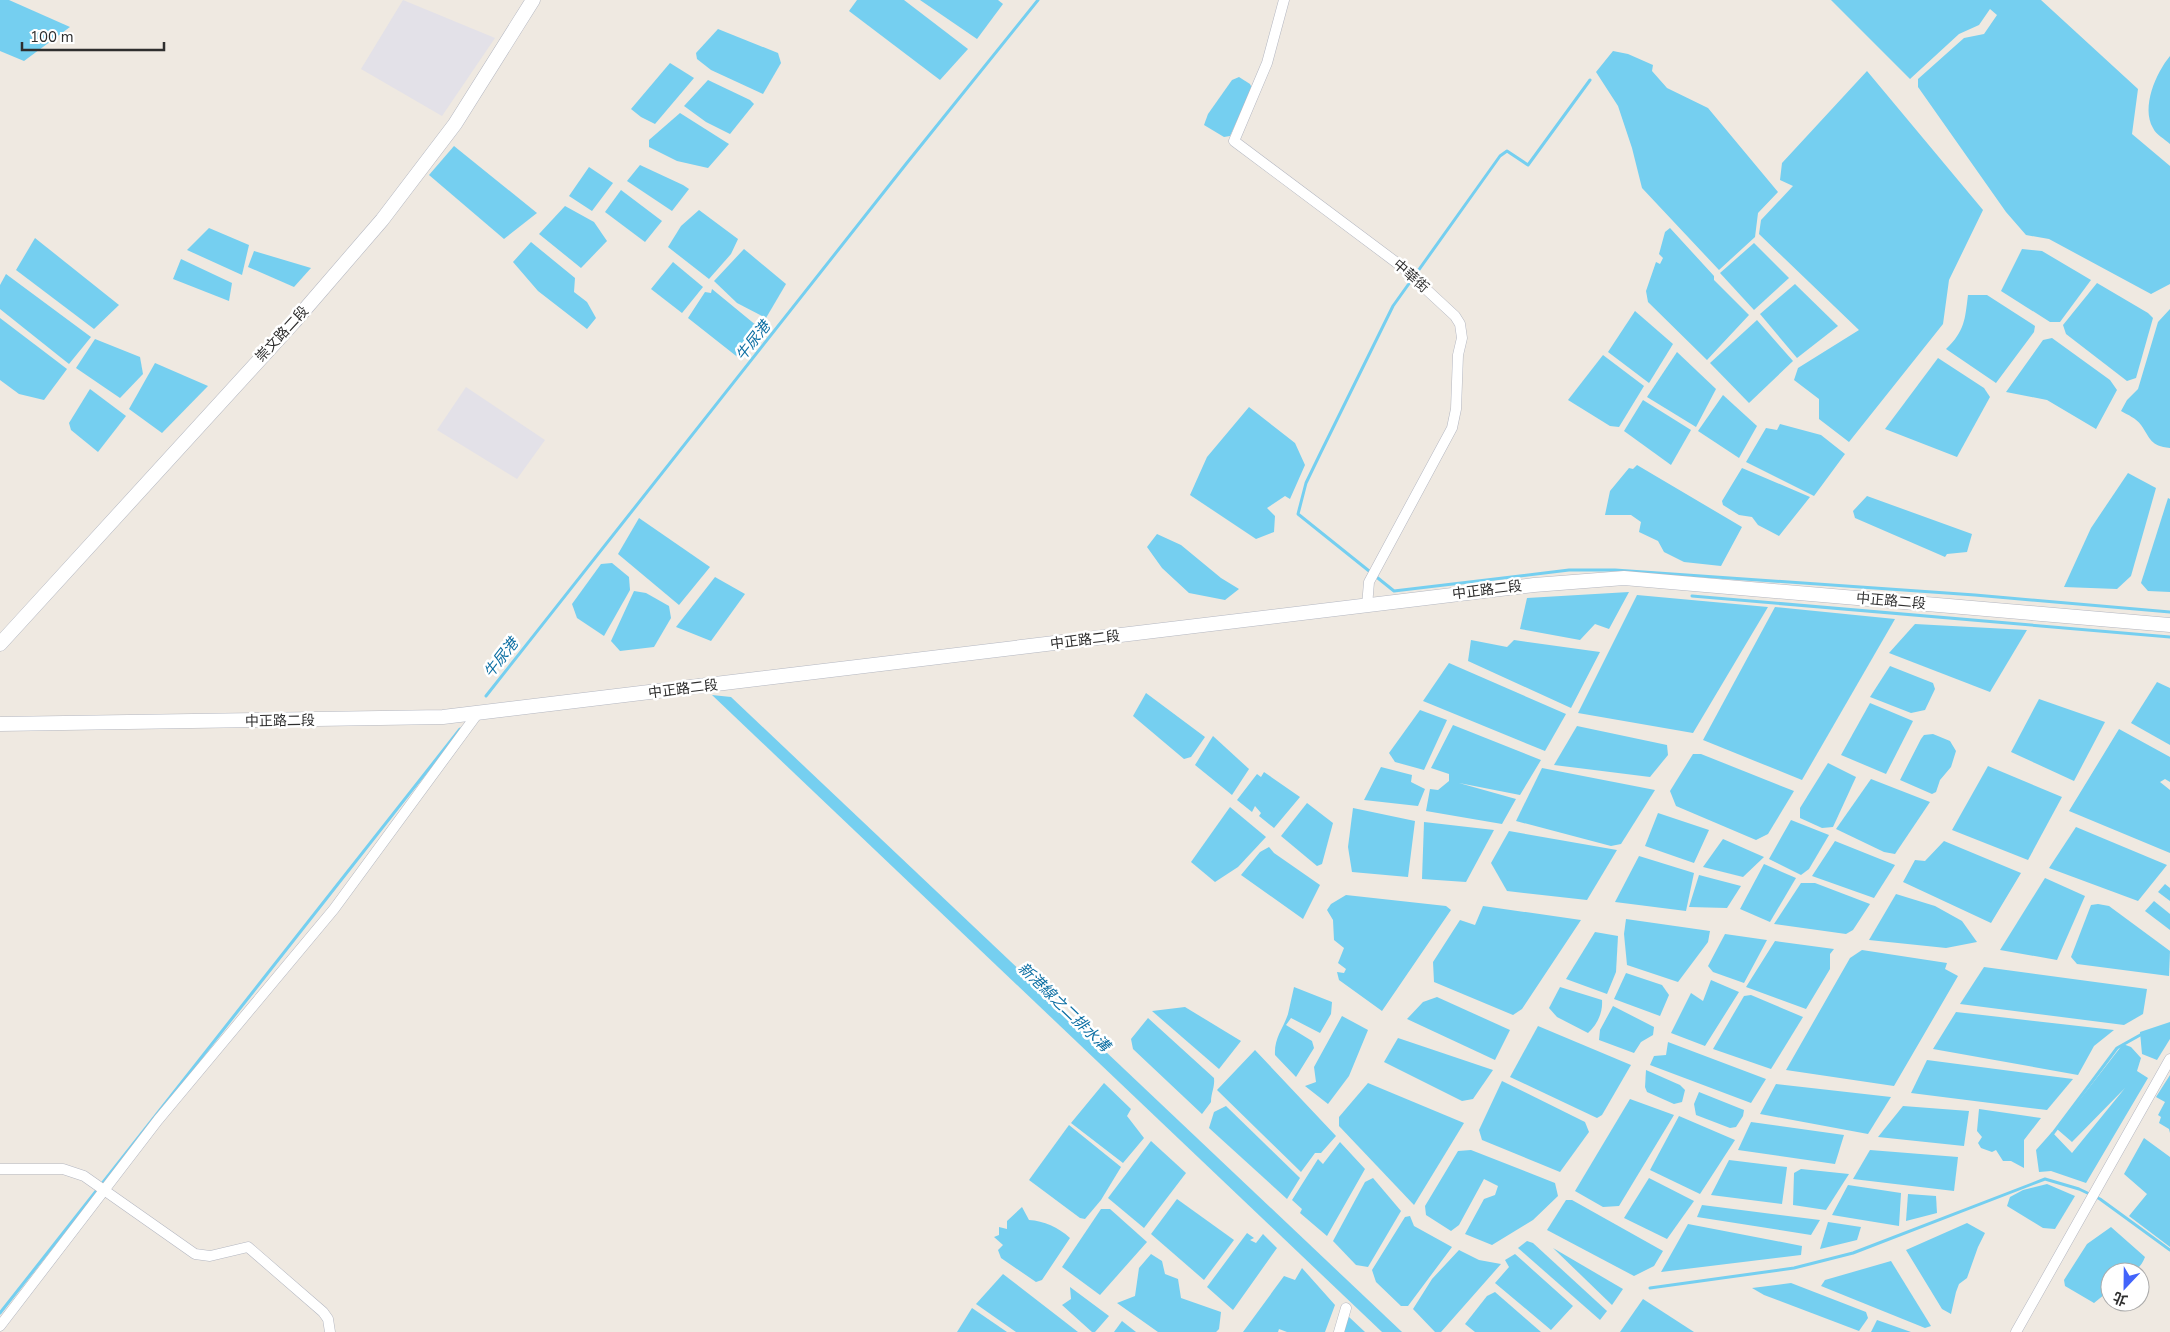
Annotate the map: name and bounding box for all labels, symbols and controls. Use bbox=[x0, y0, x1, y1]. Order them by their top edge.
scale bar bbox=[22, 20, 165, 52]
text: 100 m bbox=[30, 27, 74, 47]
street label: 中華街 bbox=[1389, 255, 1433, 297]
street label: 崇文路二段 bbox=[251, 302, 313, 366]
water label: 牛尿港 bbox=[731, 316, 776, 365]
street label: 中正路二段 bbox=[1451, 576, 1523, 604]
street label: 中正路二段 bbox=[1855, 588, 1927, 614]
street label: 中正路二段 bbox=[1049, 626, 1121, 654]
water label: 牛尿港 bbox=[479, 633, 524, 682]
street label: 中正路二段 bbox=[647, 675, 719, 703]
street label: 中正路二段 bbox=[245, 711, 315, 731]
water label: 新港線之二排水溝 bbox=[1014, 958, 1116, 1057]
north arrow bbox=[2100, 1262, 2150, 1312]
text: 北 bbox=[2110, 1287, 2130, 1310]

